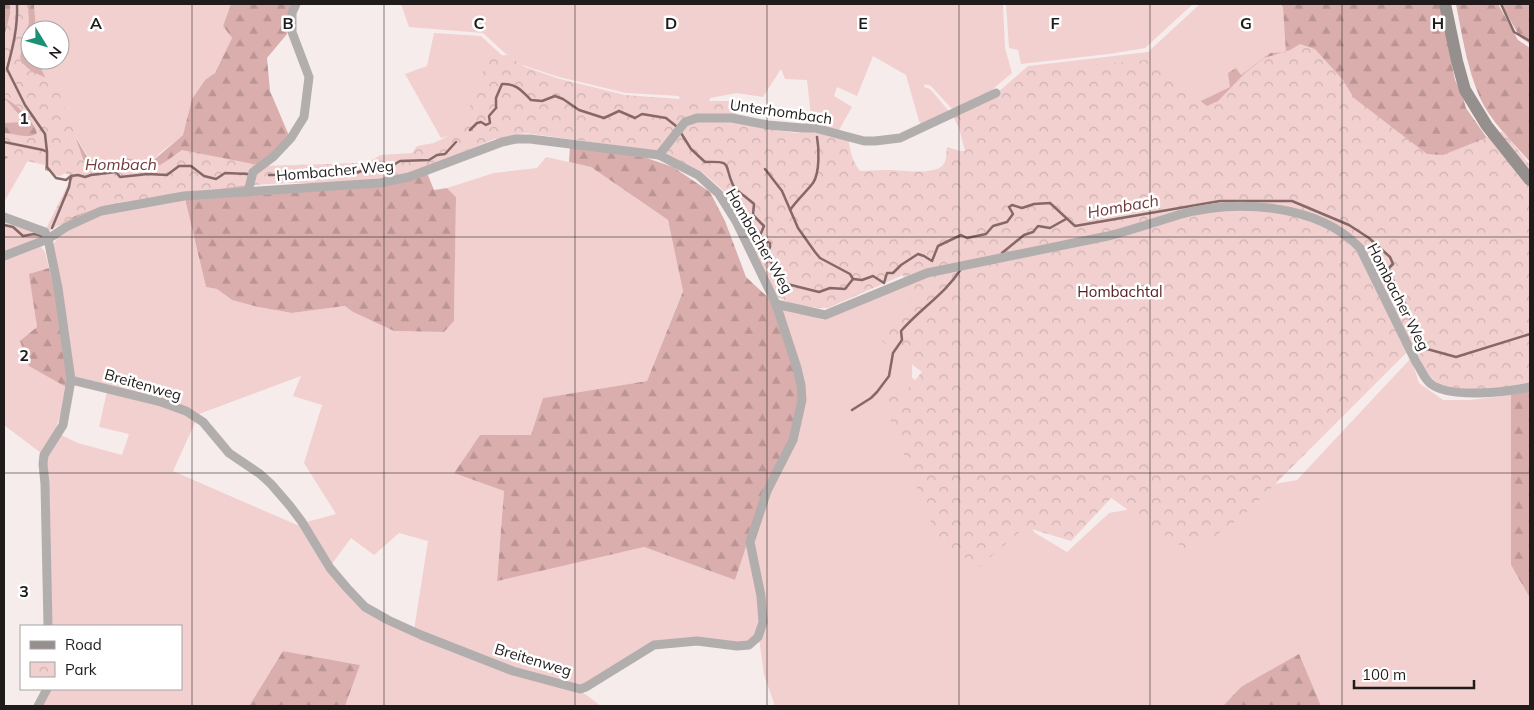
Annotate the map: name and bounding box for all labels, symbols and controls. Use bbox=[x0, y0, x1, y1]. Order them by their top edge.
text: A bbox=[90, 13, 102, 33]
text: B bbox=[282, 13, 294, 33]
text: C bbox=[474, 13, 485, 33]
text: D bbox=[665, 13, 677, 33]
text: E bbox=[858, 13, 868, 33]
text: F bbox=[1050, 13, 1060, 33]
text: G bbox=[1240, 13, 1252, 33]
text: H bbox=[1432, 13, 1444, 33]
north arrow bbox=[20, 20, 70, 70]
text: N bbox=[45, 43, 66, 62]
street label: Unterhombach bbox=[729, 95, 834, 128]
text: 1 bbox=[19, 108, 29, 128]
water label: Hombach bbox=[85, 154, 157, 174]
street label: Hombacher Weg bbox=[275, 156, 395, 185]
street label: Hombacher Weg bbox=[722, 185, 797, 297]
water label: Hombach bbox=[1086, 190, 1160, 222]
street label: Hombacher Weg bbox=[1363, 240, 1434, 354]
park label: Hombachtal bbox=[1077, 282, 1163, 301]
text: 2 bbox=[19, 345, 29, 365]
street label: Breitenweg bbox=[102, 364, 184, 405]
text: 3 bbox=[19, 581, 29, 601]
legend bbox=[20, 625, 182, 690]
text: Road bbox=[65, 635, 102, 654]
street label: Breitenweg bbox=[492, 639, 574, 680]
scale bar bbox=[1354, 658, 1474, 690]
text: Park bbox=[65, 660, 97, 679]
text: 100 m bbox=[1362, 665, 1406, 684]

